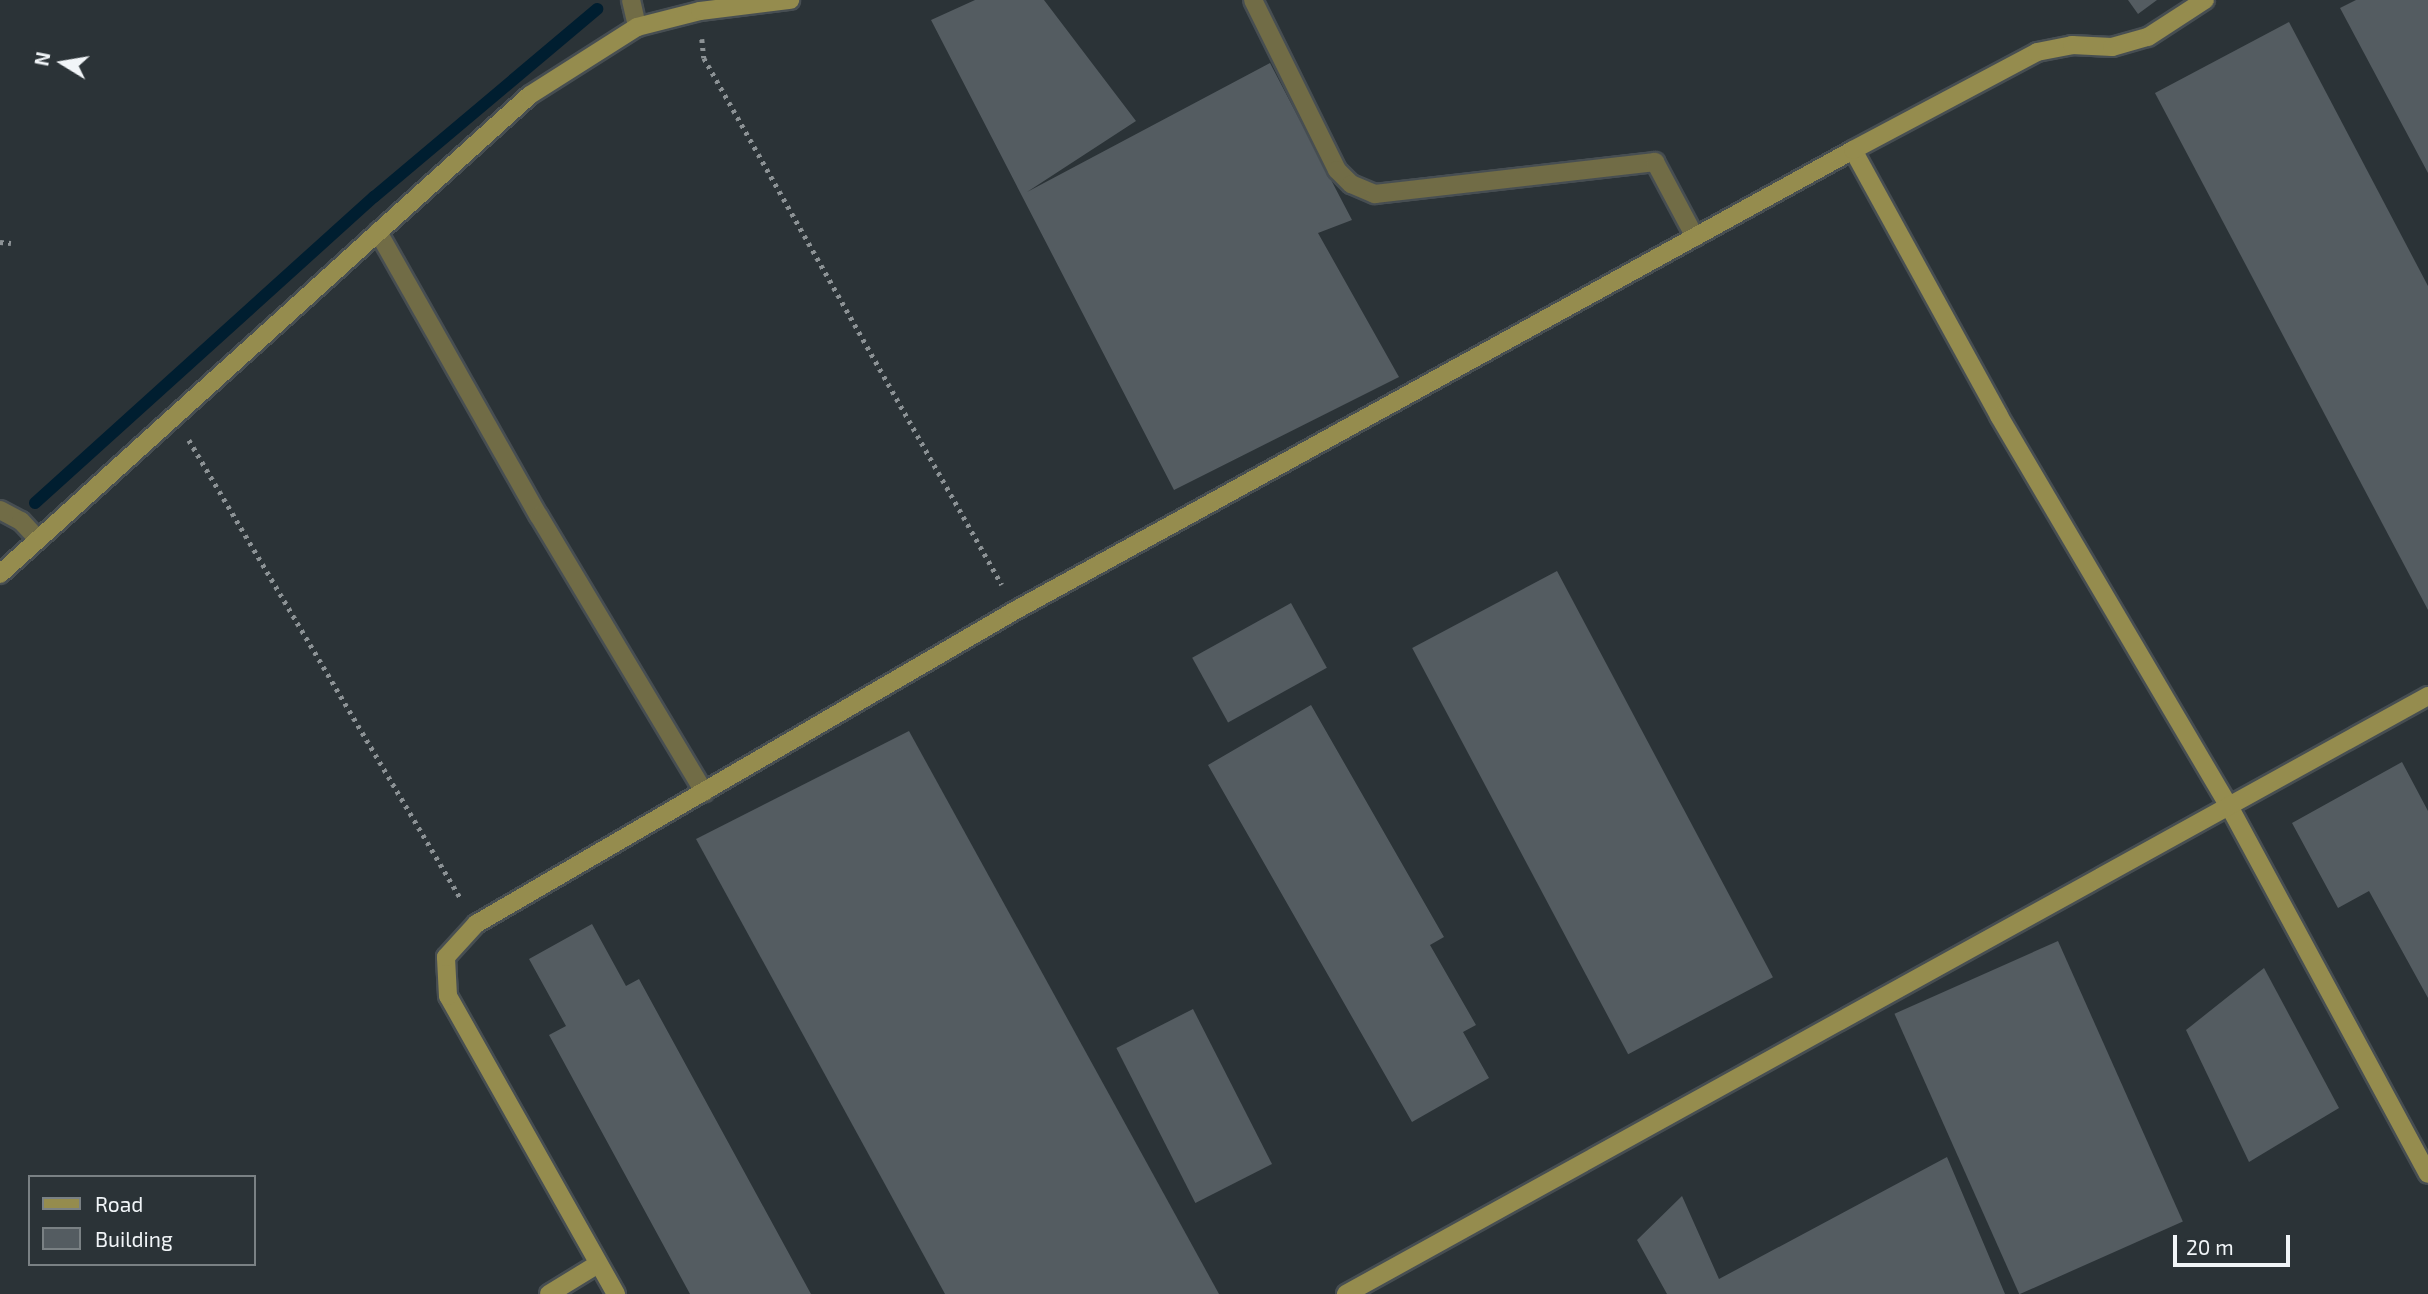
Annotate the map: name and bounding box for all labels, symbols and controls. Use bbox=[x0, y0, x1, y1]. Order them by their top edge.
north arrow bbox=[28, 28, 98, 98]
text: N bbox=[29, 50, 54, 68]
legend bbox=[28, 1175, 256, 1266]
text: Road bbox=[95, 1191, 143, 1216]
scale bar bbox=[2176, 1220, 2293, 1264]
text: Building bbox=[95, 1226, 173, 1251]
text: 20 m bbox=[2186, 1234, 2234, 1259]

